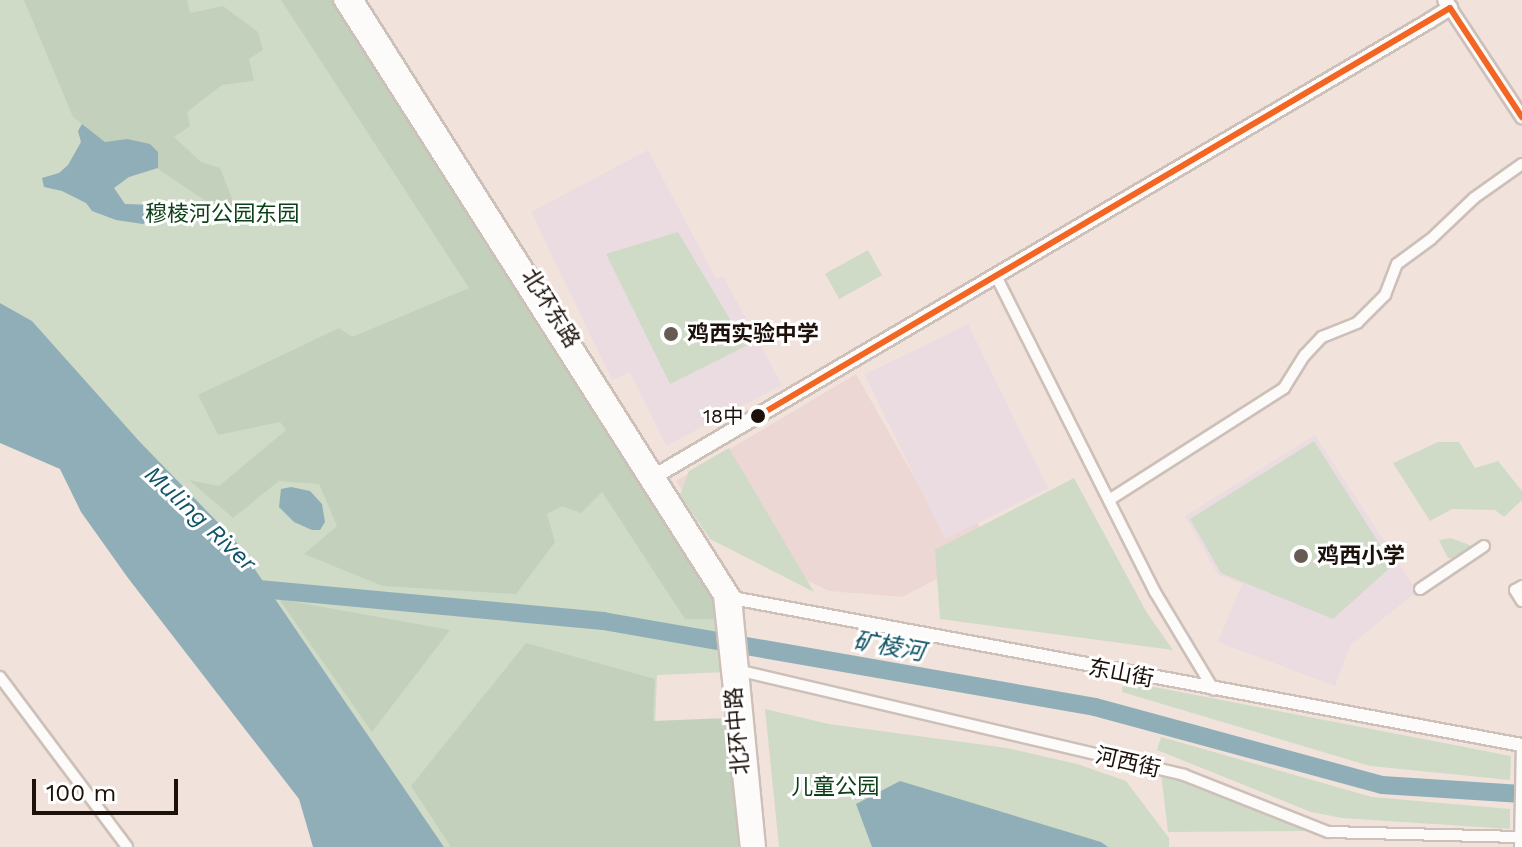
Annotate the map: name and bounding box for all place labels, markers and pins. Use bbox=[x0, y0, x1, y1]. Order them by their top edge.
place label: 鸡西实验中学 bbox=[687, 321, 819, 347]
marker: 鸡西实验中学 bbox=[662, 325, 680, 343]
place label: 18中 bbox=[703, 404, 743, 428]
marker: 18中 bbox=[750, 408, 766, 424]
place label: 鸡西小学 bbox=[1317, 543, 1405, 569]
marker: 鸡西小学 bbox=[1292, 547, 1310, 565]

